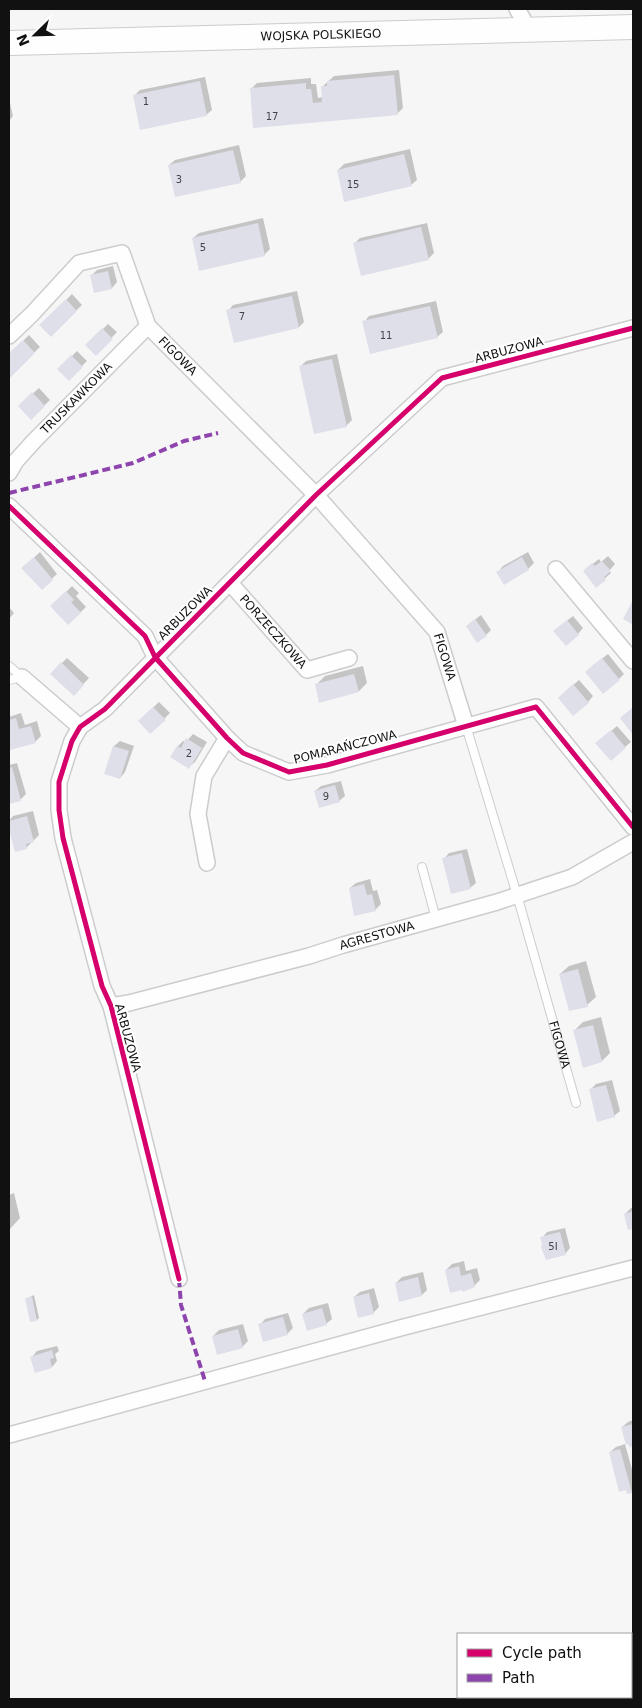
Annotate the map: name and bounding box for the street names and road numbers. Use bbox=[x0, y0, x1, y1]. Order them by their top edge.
street label: WOJSKA POLSKIEGO bbox=[260, 26, 382, 44]
street label: FIGOWA bbox=[156, 334, 200, 379]
street label: ARBUZOWA bbox=[473, 334, 546, 366]
street label: TRUSKAWKOWA bbox=[37, 359, 115, 438]
street label: ARBUZOWA bbox=[155, 583, 215, 643]
street label: PORZECZKOWA bbox=[237, 592, 310, 672]
street label: FIGOWA bbox=[431, 632, 459, 683]
street label: POMARAŃCZOWA bbox=[292, 726, 399, 767]
street label: AGRESTOWA bbox=[338, 918, 416, 953]
street label: ARBUZOWA bbox=[112, 1002, 144, 1075]
street label: FIGOWA bbox=[546, 1019, 573, 1071]

